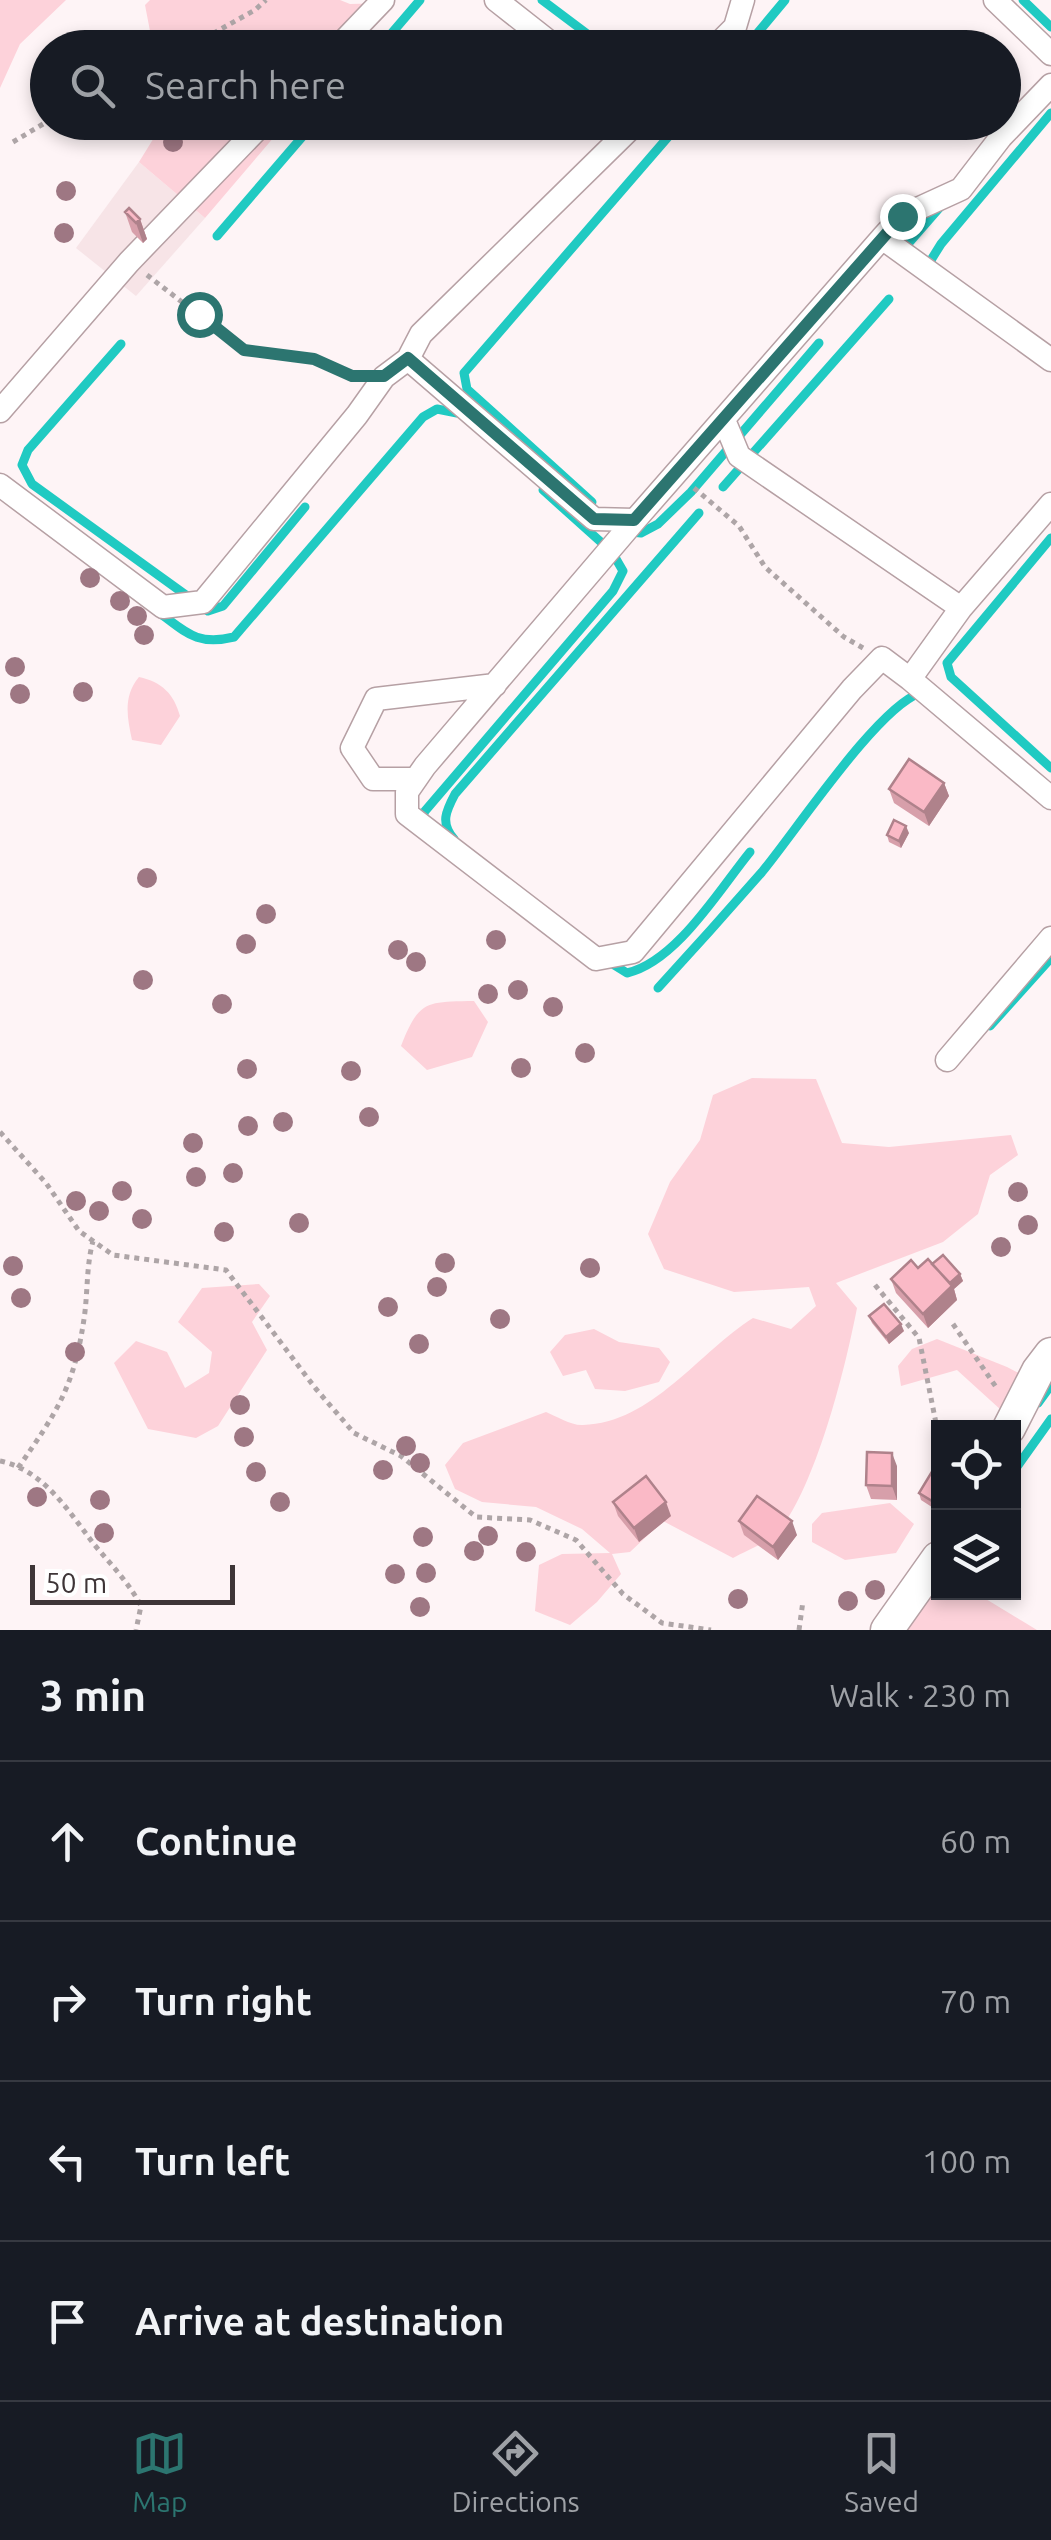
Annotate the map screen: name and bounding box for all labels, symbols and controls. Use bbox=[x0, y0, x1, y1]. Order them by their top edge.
search box bbox=[30, 30, 1021, 140]
icon: search bbox=[65, 58, 120, 113]
text: Search here bbox=[145, 64, 346, 106]
route end bbox=[880, 194, 926, 240]
route start bbox=[177, 292, 223, 338]
map controls bbox=[931, 1420, 1021, 1600]
button: locate bbox=[931, 1420, 1021, 1510]
button: layers bbox=[931, 1510, 1021, 1600]
scale bar bbox=[30, 1560, 235, 1604]
text: 50 m bbox=[45, 1567, 107, 1598]
text: 3 min bbox=[40, 1672, 146, 1719]
text: Walk · 230 m bbox=[829, 1677, 1011, 1713]
icon: ahead bbox=[40, 1814, 95, 1869]
text: Continue bbox=[135, 1820, 297, 1862]
text: 60 m bbox=[940, 1823, 1011, 1859]
icon: right bbox=[40, 1974, 95, 2029]
text: Turn right bbox=[135, 1980, 312, 2022]
text: 70 m bbox=[940, 1983, 1011, 2019]
icon: left bbox=[40, 2134, 95, 2189]
text: Turn left bbox=[135, 2140, 290, 2182]
text: 100 m bbox=[922, 2143, 1011, 2179]
icon: arrive bbox=[40, 2294, 95, 2349]
text: Arrive at destination bbox=[135, 2300, 504, 2342]
tab: Map bbox=[132, 2426, 187, 2517]
tab: Directions bbox=[452, 2426, 580, 2517]
tab: Saved bbox=[844, 2426, 919, 2517]

